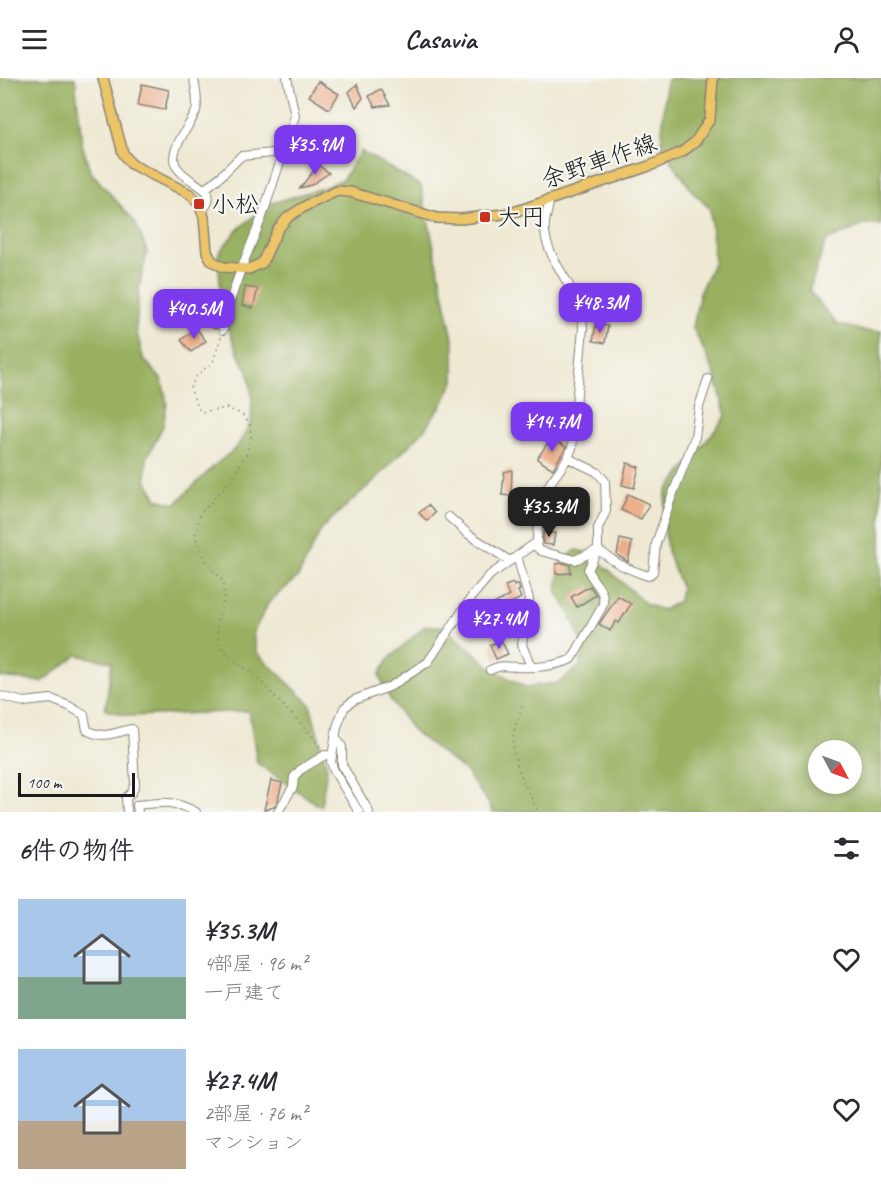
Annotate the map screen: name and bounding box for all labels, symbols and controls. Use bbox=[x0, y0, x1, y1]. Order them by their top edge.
text: Casavia bbox=[405, 22, 476, 56]
icon: menu bbox=[18, 23, 51, 56]
icon: person bbox=[830, 23, 863, 56]
pin: ¥35.9M bbox=[266, 125, 364, 176]
street label: 余野車作線 bbox=[537, 127, 661, 195]
text: ¥35.9M bbox=[288, 132, 342, 157]
place label: 小松 bbox=[211, 189, 259, 219]
marker: 小松 bbox=[192, 197, 206, 211]
place label: 大円 bbox=[497, 202, 545, 232]
marker: 大円 bbox=[478, 210, 492, 224]
pin: ¥48.3M bbox=[551, 283, 649, 334]
pin: ¥40.5M bbox=[145, 289, 243, 340]
text: ¥48.3M bbox=[573, 290, 627, 315]
text: ¥40.5M bbox=[167, 296, 221, 321]
pin: ¥14.7M bbox=[503, 402, 601, 453]
text: ¥14.7M bbox=[525, 409, 579, 434]
pin: ¥35.3M bbox=[500, 487, 598, 538]
text: ¥35.3M bbox=[522, 494, 576, 519]
pin: ¥27.4M bbox=[450, 599, 548, 650]
text: ¥27.4M bbox=[472, 606, 526, 631]
north arrow bbox=[808, 740, 862, 794]
map controls bbox=[808, 740, 862, 794]
scale bar bbox=[18, 770, 135, 798]
text: 100 m bbox=[27, 773, 61, 793]
icon: filters bbox=[830, 832, 863, 865]
text: 6件の物件 bbox=[18, 834, 134, 867]
text: ¥35.3M bbox=[204, 914, 275, 947]
icon: home bbox=[66, 923, 138, 995]
icon: heart bbox=[830, 943, 863, 976]
text: 4部屋 · 96 m² bbox=[204, 951, 307, 976]
text: 一戸建て bbox=[204, 980, 284, 1005]
text: ¥27.4M bbox=[204, 1064, 275, 1097]
icon: home bbox=[66, 1073, 138, 1145]
icon: heart bbox=[830, 1093, 863, 1126]
text: 2部屋 · 76 m² bbox=[204, 1101, 307, 1126]
text: マンション bbox=[204, 1130, 303, 1155]

